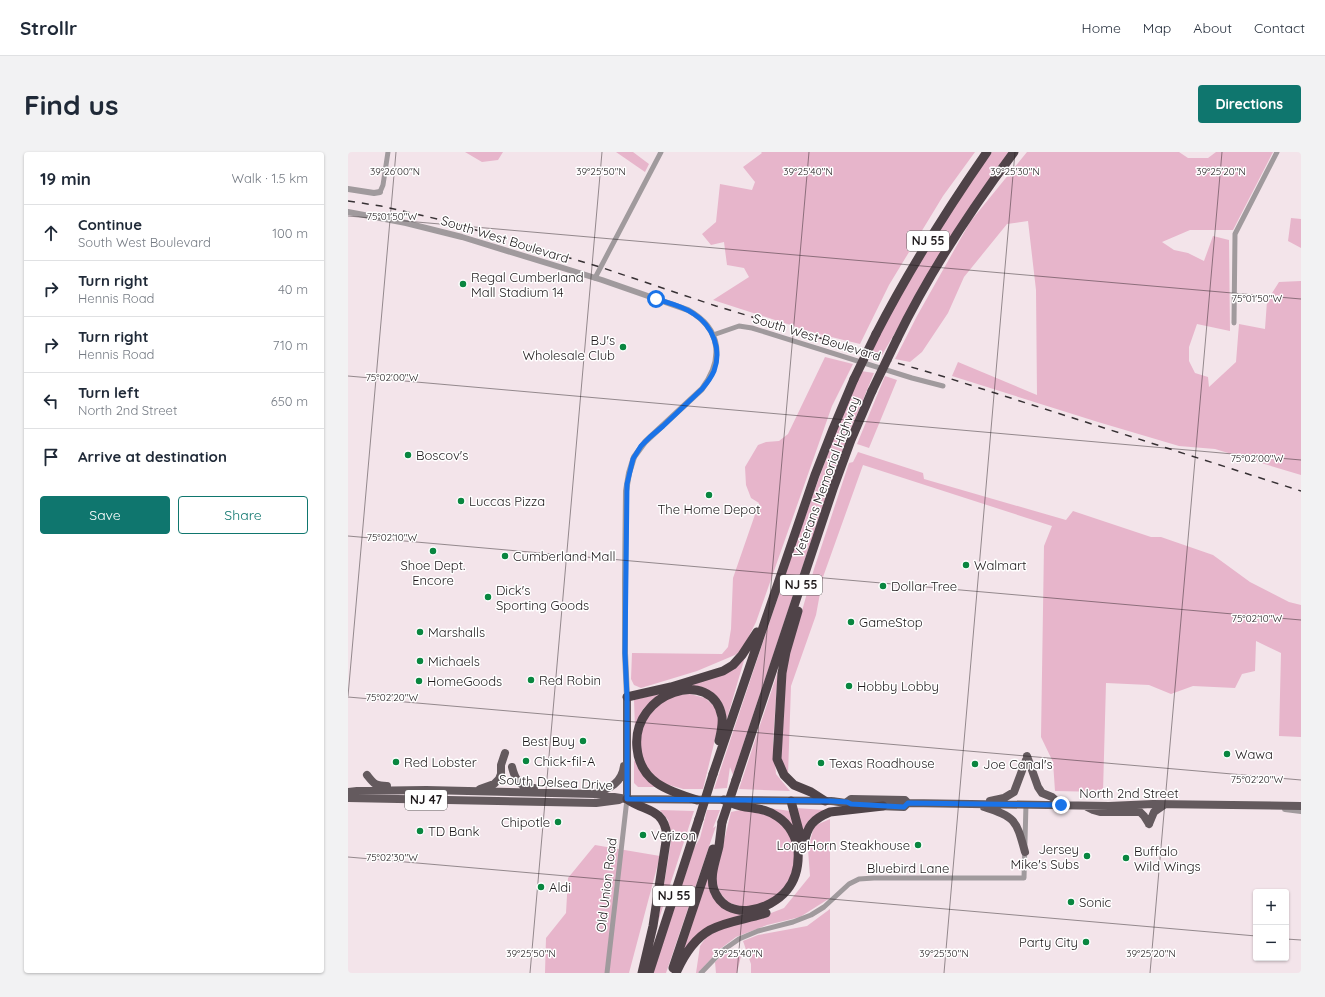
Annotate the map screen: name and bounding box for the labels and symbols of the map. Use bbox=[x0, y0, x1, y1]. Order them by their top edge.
text: 39°26'00"N bbox=[370, 165, 420, 178]
text: 39°25'50"N bbox=[576, 165, 626, 178]
text: 39°25'40"N bbox=[783, 165, 833, 178]
text: 39°25'30"N bbox=[990, 165, 1040, 178]
text: 39°25'20"N bbox=[1196, 165, 1246, 178]
text: 75°01'50"W bbox=[367, 210, 418, 223]
street label: South West Boulevard bbox=[439, 212, 571, 266]
road number: NJ 55 bbox=[907, 231, 949, 251]
place label: Regal Cumberland Mall Stadium 14 bbox=[471, 269, 584, 300]
marker: Regal Cumberland Mall Stadium 14 bbox=[458, 279, 468, 289]
route start bbox=[647, 290, 665, 308]
text: 75°01'50"W bbox=[1232, 292, 1283, 305]
street label: South West Boulevard bbox=[751, 310, 883, 364]
place label: BJ's Wholesale Club bbox=[522, 332, 615, 363]
marker: BJ's Wholesale Club bbox=[618, 342, 628, 352]
text: 75°02'00"W bbox=[366, 371, 419, 384]
street label: Veterans Memorial Highway bbox=[789, 394, 863, 560]
place label: Boscov's bbox=[416, 447, 468, 463]
marker: Boscov's bbox=[403, 450, 413, 460]
text: 75°02'00"W bbox=[1231, 452, 1284, 465]
marker: The Home Depot bbox=[704, 490, 714, 500]
place label: Luccas Pizza bbox=[469, 493, 545, 509]
marker: Luccas Pizza bbox=[456, 496, 466, 506]
place label: The Home Depot bbox=[657, 501, 761, 517]
text: 75°02'10"W bbox=[367, 531, 418, 544]
marker: Shoe Dept. Encore bbox=[428, 546, 438, 556]
place label: Cumberland Mall bbox=[513, 548, 615, 564]
marker: Cumberland Mall bbox=[500, 551, 510, 561]
place label: Shoe Dept. Encore bbox=[401, 557, 465, 588]
place label: Walmart bbox=[974, 557, 1026, 573]
marker: Walmart bbox=[961, 560, 971, 570]
road number: NJ 55 bbox=[780, 575, 822, 595]
place label: Dollar Tree bbox=[891, 578, 957, 594]
marker: Dollar Tree bbox=[878, 581, 888, 591]
place label: Dick's Sporting Goods bbox=[496, 582, 589, 613]
marker: Dick's Sporting Goods bbox=[483, 592, 493, 602]
text: 75°02'10"W bbox=[1232, 612, 1283, 625]
place label: GameStop bbox=[859, 614, 923, 630]
marker: GameStop bbox=[846, 617, 856, 627]
place label: Marshalls bbox=[428, 624, 485, 640]
marker: Marshalls bbox=[415, 627, 425, 637]
place label: Michaels bbox=[428, 653, 480, 669]
marker: Michaels bbox=[415, 656, 425, 666]
place label: Red Robin bbox=[539, 672, 601, 688]
place label: HomeGoods bbox=[427, 673, 502, 689]
marker: Red Robin bbox=[526, 675, 536, 685]
marker: HomeGoods bbox=[414, 676, 424, 686]
place label: Hobby Lobby bbox=[857, 678, 939, 694]
marker: Hobby Lobby bbox=[844, 681, 854, 691]
text: 75°02'20"W bbox=[366, 691, 418, 704]
place label: Best Buy bbox=[522, 733, 575, 749]
marker: Best Buy bbox=[578, 736, 588, 746]
place label: Wawa bbox=[1235, 746, 1273, 762]
marker: Wawa bbox=[1222, 749, 1232, 759]
place label: Chick-fil-A bbox=[534, 753, 596, 769]
place label: Red Lobster bbox=[404, 754, 477, 770]
place label: Texas Roadhouse bbox=[829, 755, 935, 771]
marker: Chick-fil-A bbox=[521, 756, 531, 766]
place label: Joe Canal's bbox=[983, 756, 1053, 772]
marker: Red Lobster bbox=[391, 757, 401, 767]
marker: Texas Roadhouse bbox=[816, 758, 826, 768]
marker: Joe Canal's bbox=[970, 759, 980, 769]
street label: South Delsea Drive bbox=[499, 771, 613, 793]
text: 75°02'20"W bbox=[1231, 773, 1283, 786]
street label: North 2nd Street bbox=[1079, 785, 1179, 801]
road number: NJ 47 bbox=[405, 790, 447, 810]
route end bbox=[1052, 796, 1070, 814]
place label: Chipotle bbox=[501, 814, 550, 830]
marker: Chipotle bbox=[553, 817, 563, 827]
place label: TD Bank bbox=[428, 823, 480, 839]
marker: TD Bank bbox=[415, 826, 425, 836]
place label: Verizon bbox=[651, 827, 696, 843]
marker: Verizon bbox=[638, 830, 648, 840]
street label: Old Union Road bbox=[592, 837, 620, 933]
place label: LongHorn Steakhouse bbox=[776, 837, 910, 853]
marker: LongHorn Steakhouse bbox=[913, 840, 923, 850]
place label: Jersey Mike's Subs bbox=[1011, 841, 1079, 872]
place label: Buffalo Wild Wings bbox=[1134, 843, 1201, 874]
text: 75°02'30"W bbox=[366, 851, 418, 864]
marker: Jersey Mike's Subs bbox=[1082, 851, 1092, 861]
marker: Buffalo Wild Wings bbox=[1121, 853, 1131, 863]
street label: Bluebird Lane bbox=[867, 860, 949, 876]
place label: Aldi bbox=[549, 879, 571, 895]
marker: Aldi bbox=[536, 882, 546, 892]
road number: NJ 55 bbox=[653, 886, 695, 906]
place label: Sonic bbox=[1079, 894, 1111, 910]
marker: Sonic bbox=[1066, 897, 1076, 907]
place label: Party City bbox=[1019, 934, 1078, 950]
marker: Party City bbox=[1081, 937, 1091, 947]
text: 39°25'50"N bbox=[506, 947, 556, 960]
text: 39°25'40"N bbox=[713, 947, 763, 960]
text: 39°25'30"N bbox=[919, 947, 969, 960]
text: 39°25'20"N bbox=[1126, 947, 1176, 960]

